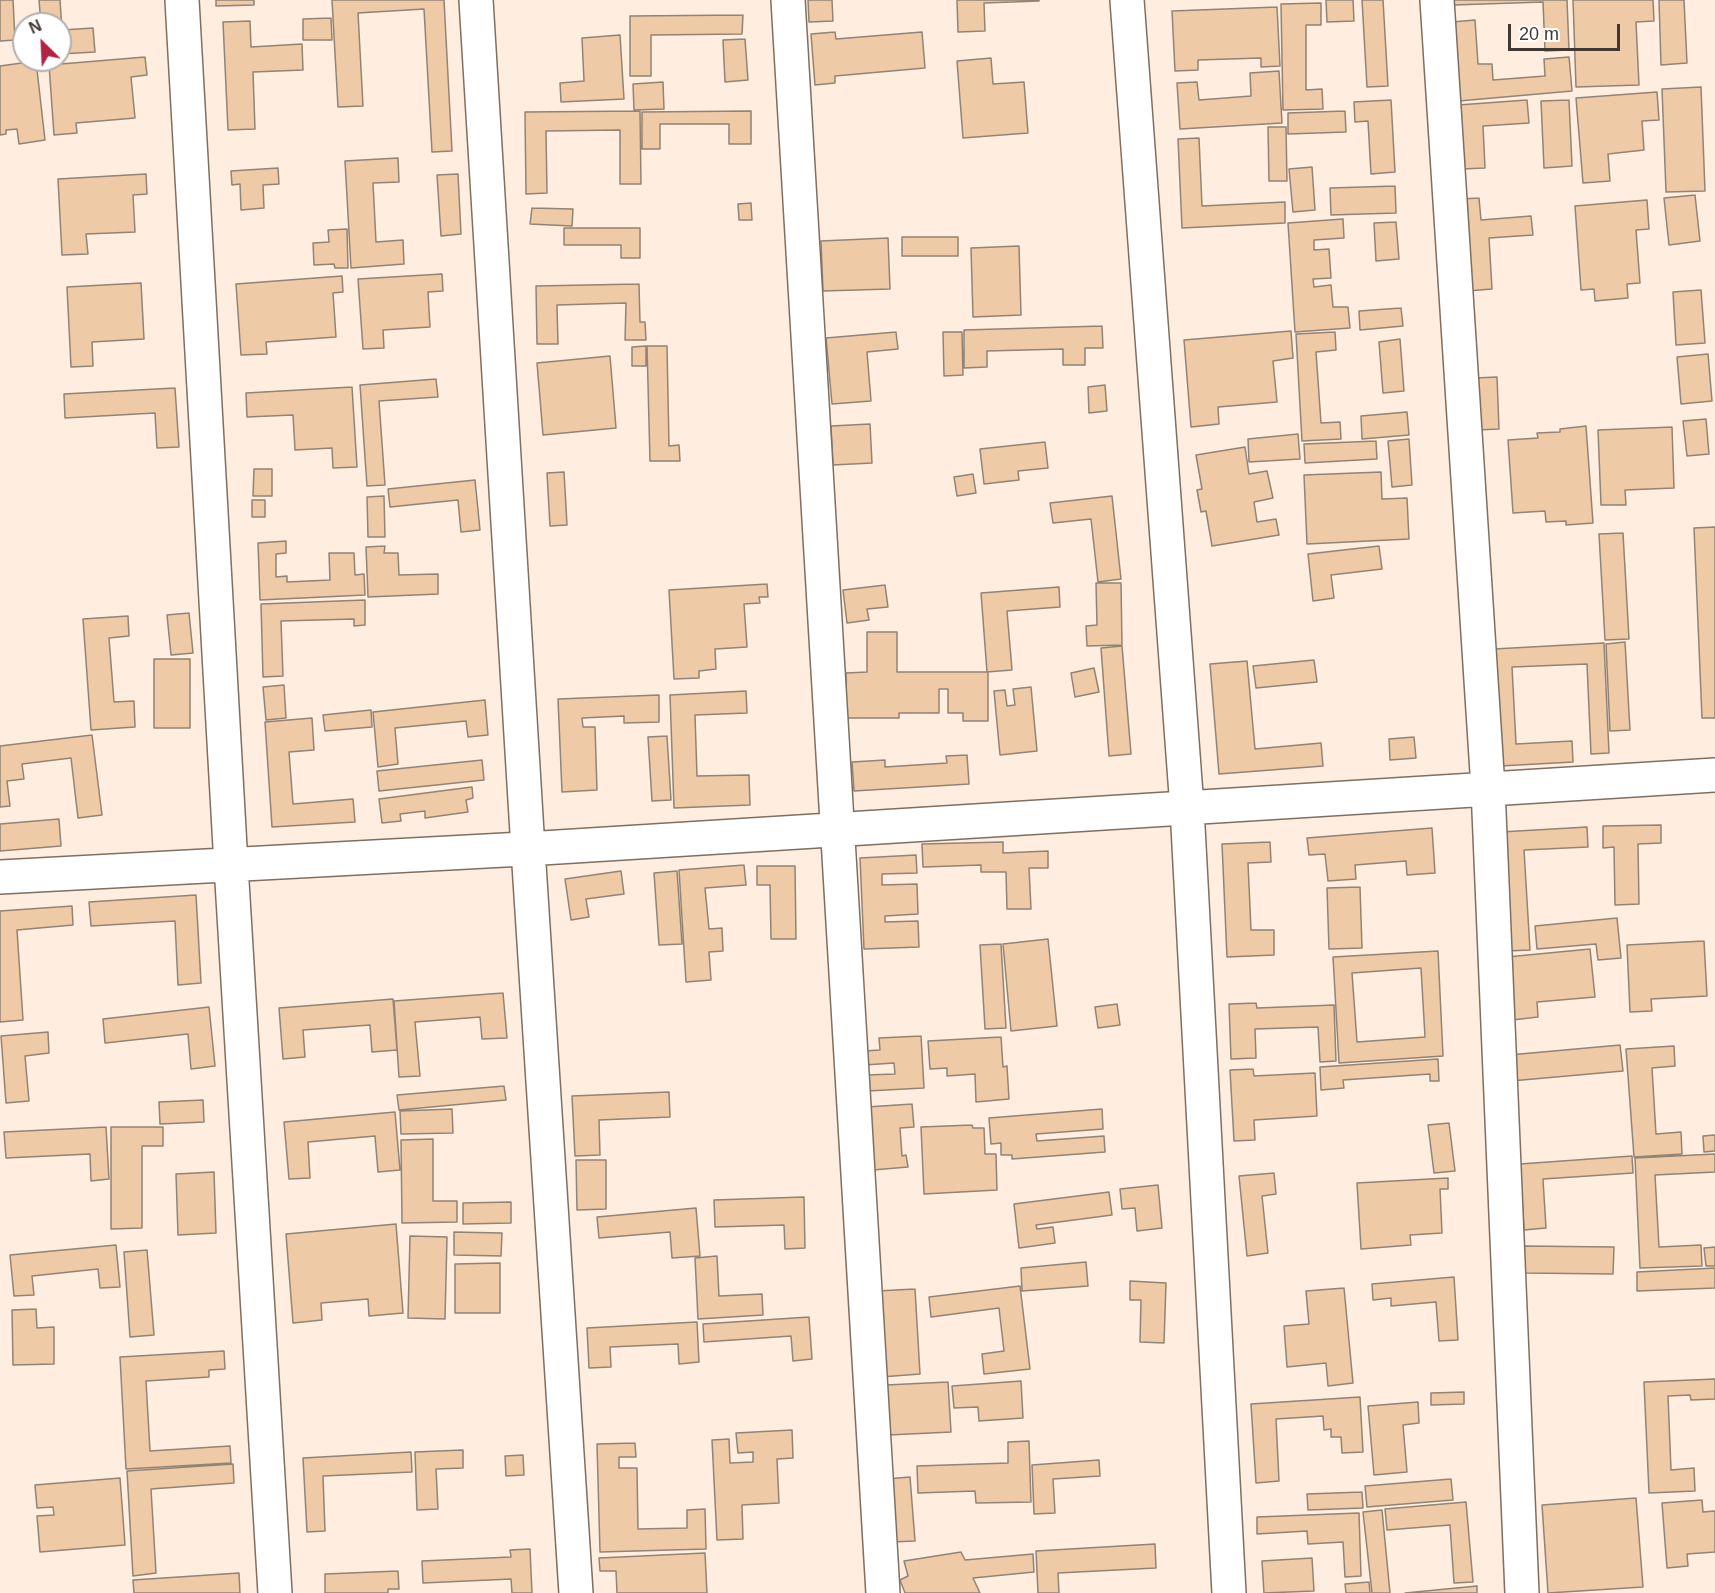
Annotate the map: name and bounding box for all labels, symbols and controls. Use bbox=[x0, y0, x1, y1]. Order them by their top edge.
north arrow bbox=[12, 12, 72, 72]
scale bar bbox=[1511, 12, 1624, 50]
text: N bbox=[27, 17, 44, 37]
text: 20 m bbox=[1519, 24, 1559, 44]

